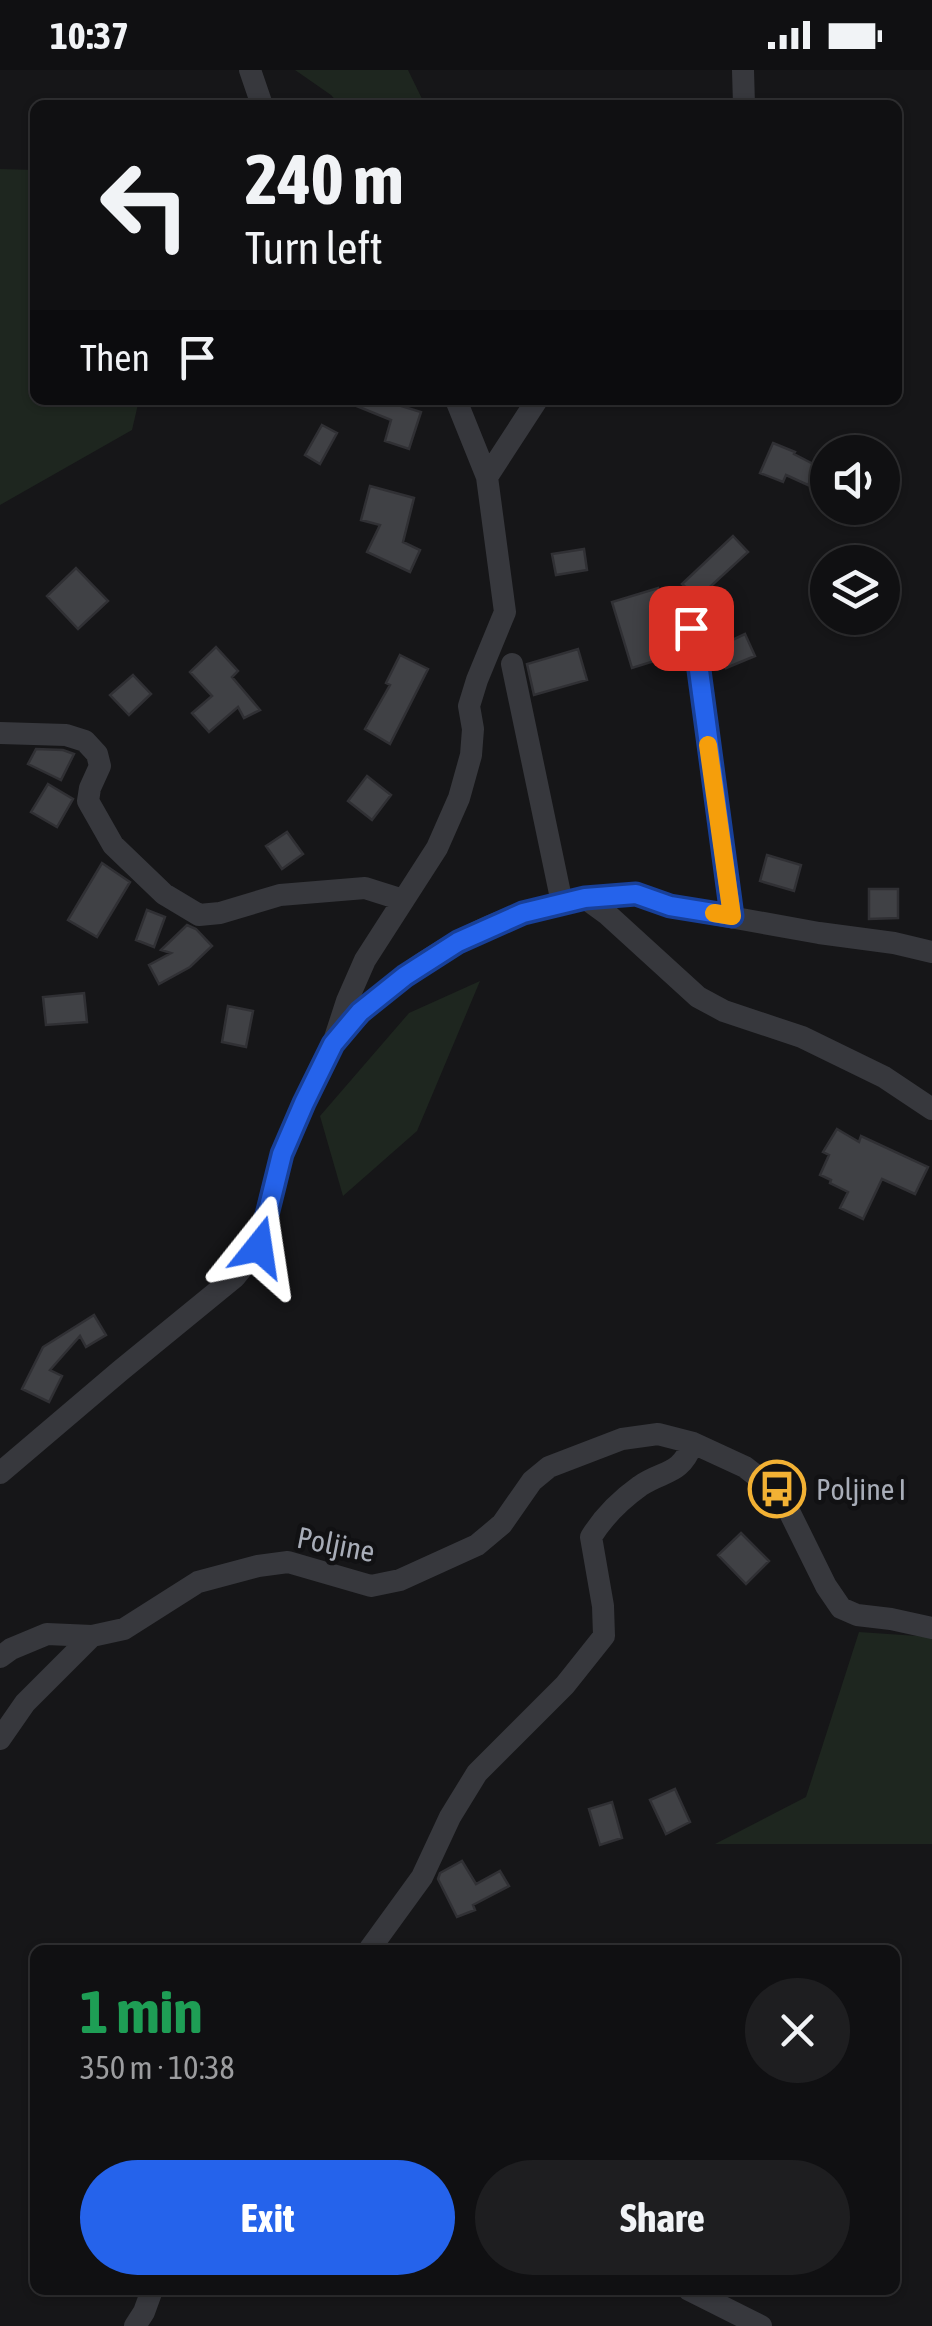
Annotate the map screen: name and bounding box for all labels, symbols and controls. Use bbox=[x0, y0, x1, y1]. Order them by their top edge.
text: 10:37 bbox=[50, 14, 129, 57]
text: 240 m bbox=[245, 139, 404, 219]
icon: left bbox=[80, 140, 210, 270]
text: Turn left bbox=[245, 222, 383, 274]
icon: arrive bbox=[170, 330, 225, 385]
text: Then bbox=[80, 336, 150, 379]
map controls bbox=[810, 435, 900, 635]
button: sound bbox=[810, 435, 900, 525]
button: layers bbox=[810, 545, 900, 635]
pin bbox=[649, 586, 734, 671]
icon: arrive bbox=[664, 601, 719, 656]
position arrow bbox=[207, 1195, 311, 1299]
bus stop icon: Poljine I bbox=[747, 1459, 807, 1519]
place label: Poljine I bbox=[816, 1472, 906, 1506]
street label: Poljine bbox=[294, 1520, 378, 1568]
text: 1 min bbox=[80, 1977, 203, 2046]
button: close bbox=[745, 1978, 850, 2083]
text: 350 m · 10:38 bbox=[80, 2049, 235, 2086]
button: Exit bbox=[80, 2160, 455, 2275]
button: Share bbox=[475, 2160, 850, 2275]

